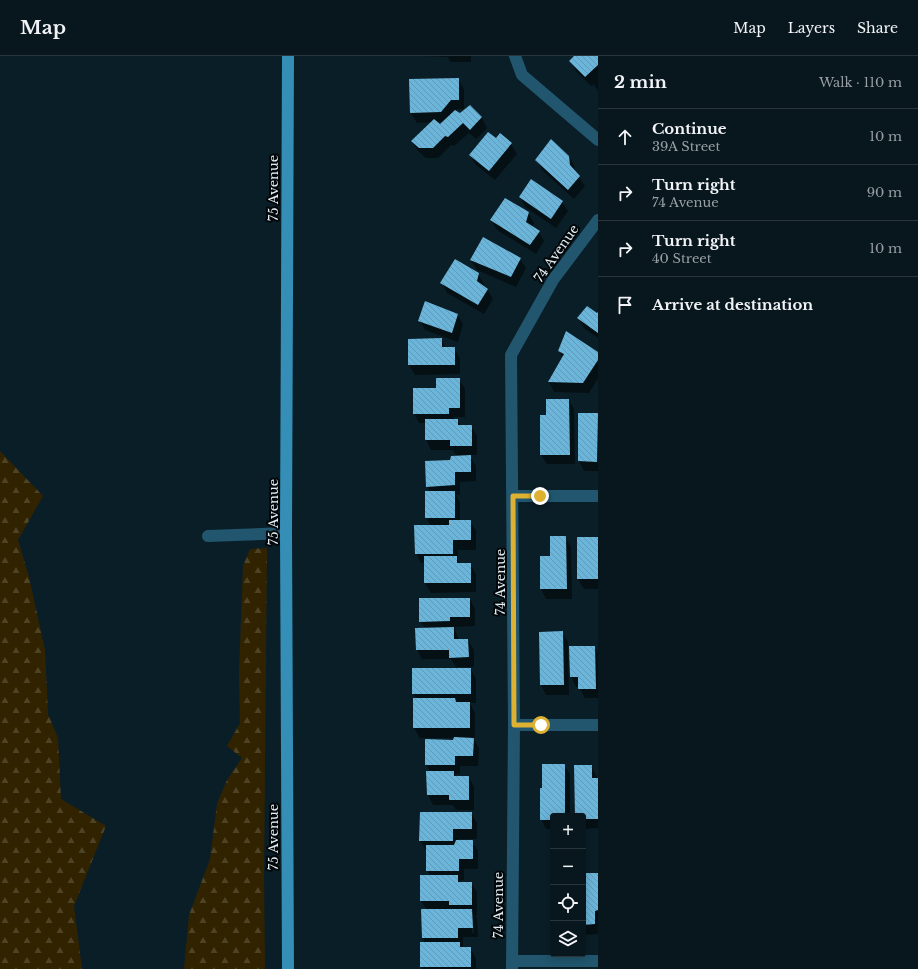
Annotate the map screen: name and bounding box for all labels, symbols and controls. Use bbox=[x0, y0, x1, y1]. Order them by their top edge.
text: Map bbox=[20, 16, 66, 39]
text: Map bbox=[733, 19, 766, 37]
text: Layers bbox=[788, 19, 835, 37]
text: Share bbox=[857, 19, 898, 37]
text: 2 min bbox=[614, 72, 667, 93]
text: Walk · 110 m bbox=[819, 74, 902, 91]
text: Continue bbox=[652, 119, 727, 138]
icon: ahead bbox=[614, 126, 636, 148]
text: 10 m bbox=[869, 128, 902, 145]
text: 39A Street bbox=[652, 138, 720, 155]
street label: 75 Avenue bbox=[265, 155, 282, 221]
text: Turn right bbox=[652, 175, 735, 194]
icon: right bbox=[614, 182, 636, 204]
text: 90 m bbox=[867, 184, 902, 201]
text: 74 Avenue bbox=[652, 194, 719, 211]
street label: 74 Avenue bbox=[530, 221, 582, 285]
text: Turn right bbox=[652, 231, 735, 250]
icon: right bbox=[614, 238, 636, 260]
text: 10 m bbox=[869, 240, 902, 257]
text: 40 Street bbox=[652, 250, 712, 267]
icon: arrive bbox=[614, 294, 636, 316]
text: Arrive at destination bbox=[652, 295, 813, 314]
street label: 75 Avenue bbox=[265, 479, 282, 545]
route end bbox=[531, 487, 549, 505]
street label: 74 Avenue bbox=[492, 549, 509, 615]
route start bbox=[532, 716, 550, 734]
street label: 75 Avenue bbox=[265, 804, 282, 870]
map controls bbox=[550, 813, 586, 957]
button: + bbox=[550, 813, 586, 849]
button: − bbox=[550, 849, 586, 885]
street label: 74 Avenue bbox=[490, 872, 507, 938]
button: locate bbox=[550, 885, 586, 921]
button: layers bbox=[550, 921, 586, 957]

